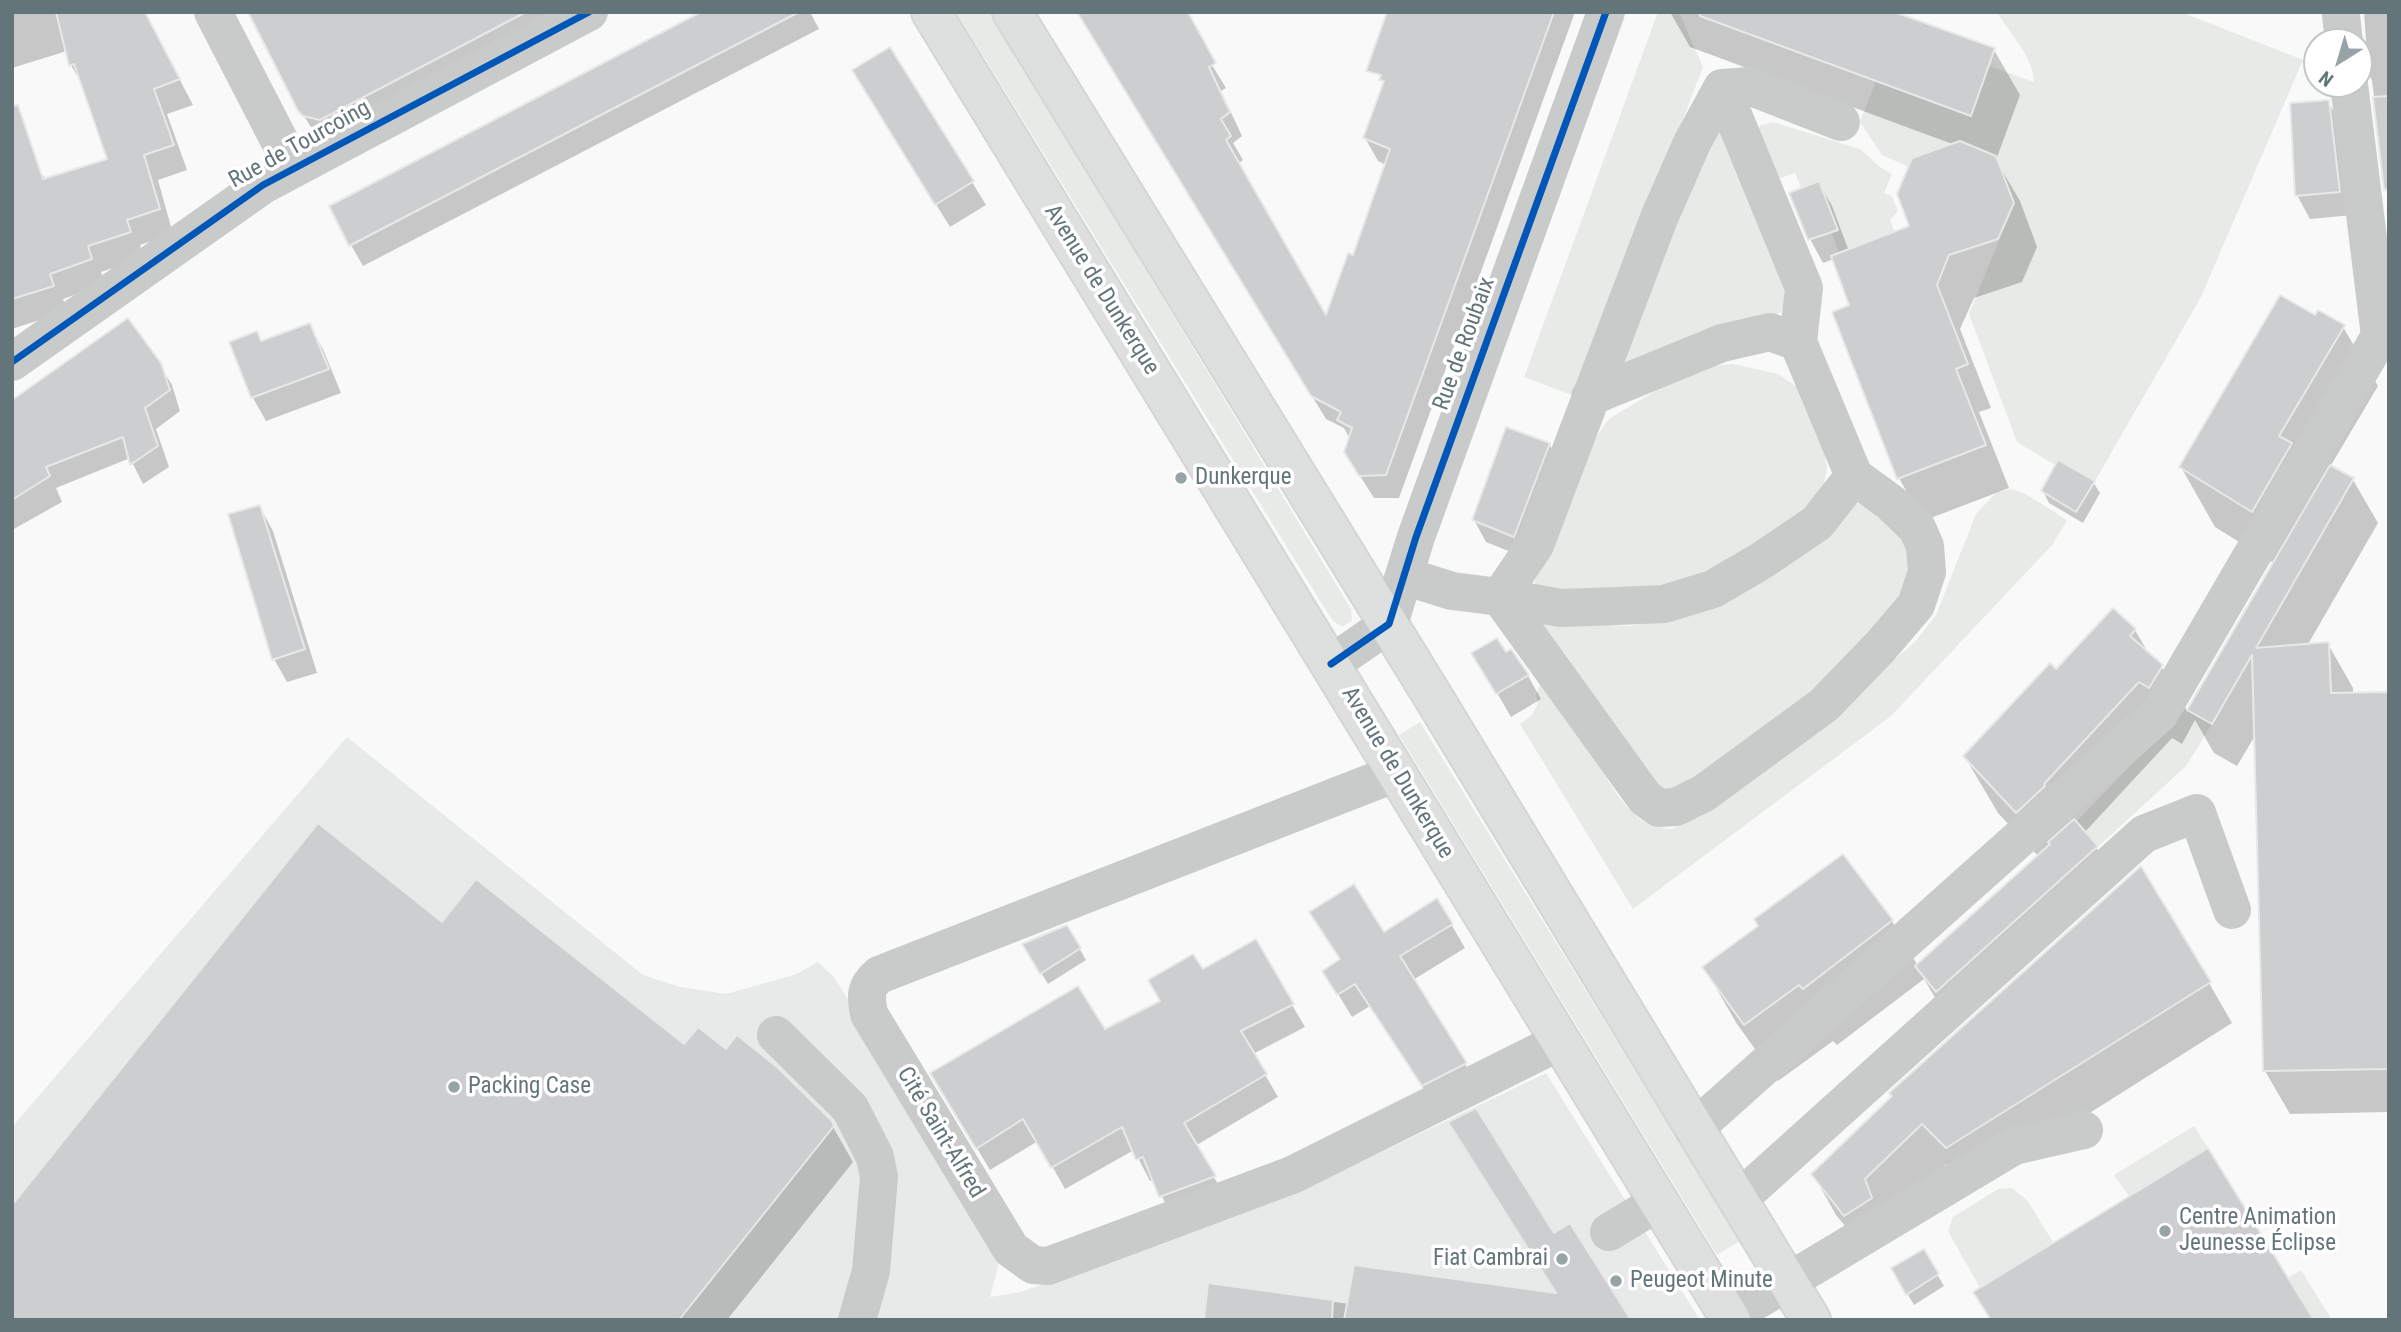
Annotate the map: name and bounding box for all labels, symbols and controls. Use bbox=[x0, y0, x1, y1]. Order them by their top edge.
north arrow bbox=[2303, 28, 2373, 98]
text: N bbox=[2315, 66, 2338, 91]
street label: Rue de Tourcoing bbox=[225, 95, 375, 195]
street label: Avenue de Dunkerque bbox=[1038, 200, 1164, 380]
street label: Rue de Roubaix bbox=[1428, 274, 1502, 414]
place label: Dunkerque bbox=[1195, 464, 1292, 492]
marker: Dunkerque bbox=[1173, 470, 1189, 486]
street label: Avenue de Dunkerque bbox=[1335, 682, 1459, 864]
street label: Cité Saint-Alfred bbox=[890, 1063, 990, 1203]
place label: Packing Case bbox=[468, 1073, 591, 1101]
marker: Packing Case bbox=[446, 1079, 462, 1095]
place label: Centre Animation Jeunesse Éclipse bbox=[2179, 1204, 2336, 1258]
marker: Centre Animation Jeunesse Éclipse bbox=[2157, 1223, 2173, 1239]
place label: Fiat Cambrai bbox=[1433, 1245, 1548, 1273]
marker: Fiat Cambrai bbox=[1554, 1251, 1570, 1267]
place label: Peugeot Minute bbox=[1630, 1267, 1773, 1295]
marker: Peugeot Minute bbox=[1608, 1273, 1624, 1289]

